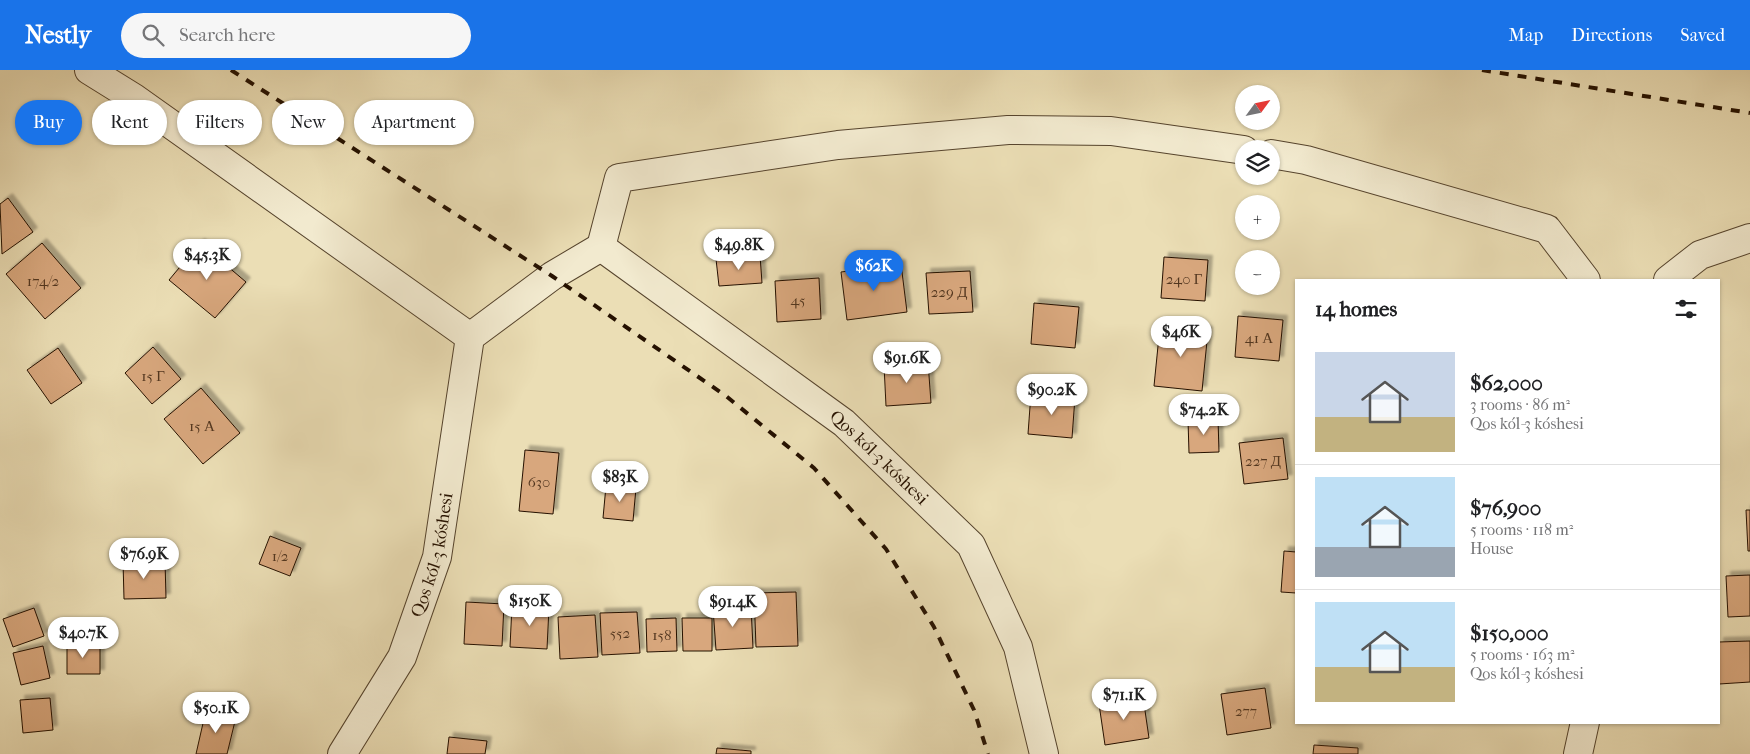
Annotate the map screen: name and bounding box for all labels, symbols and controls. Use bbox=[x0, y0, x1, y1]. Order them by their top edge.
search box bbox=[121, 13, 471, 58]
text: Nestly bbox=[25, 21, 91, 49]
icon: search bbox=[139, 21, 167, 49]
text: Search here bbox=[179, 24, 275, 46]
text: Map bbox=[1509, 25, 1543, 46]
text: Directions bbox=[1571, 25, 1652, 46]
text: Saved bbox=[1680, 25, 1725, 46]
north arrow bbox=[1235, 85, 1280, 130]
map controls bbox=[1235, 85, 1280, 295]
chip: Buy bbox=[15, 100, 82, 145]
chip: Rent bbox=[92, 100, 167, 145]
chip: Filters bbox=[177, 100, 262, 145]
chip: New bbox=[272, 100, 344, 145]
chip: Apartment bbox=[354, 100, 474, 145]
button: layers bbox=[1235, 140, 1280, 185]
button: + bbox=[1235, 195, 1280, 240]
pin: $49.8K bbox=[698, 228, 780, 271]
text: $49.8K bbox=[714, 235, 764, 254]
pin: $45.3K bbox=[166, 238, 248, 281]
text: $45.3K bbox=[184, 245, 230, 264]
pin: $62K bbox=[844, 250, 904, 292]
button: − bbox=[1235, 250, 1280, 295]
text: $62K bbox=[855, 256, 893, 275]
house number: 240 Г bbox=[1166, 270, 1203, 288]
house number: 174/2 bbox=[27, 272, 59, 290]
house number: 229 Д bbox=[931, 283, 967, 301]
house number: 45 bbox=[791, 291, 805, 309]
icon: filters bbox=[1672, 295, 1700, 323]
text: 14 homes bbox=[1315, 297, 1397, 321]
pin: $46K bbox=[1151, 316, 1211, 358]
text: $46K bbox=[1162, 322, 1200, 341]
house number: 41 А bbox=[1245, 329, 1273, 347]
pin: $91.6K bbox=[866, 342, 948, 384]
text: $91.6K bbox=[884, 348, 930, 367]
house number: 15 Г bbox=[141, 367, 165, 385]
text: $62,000 bbox=[1470, 371, 1543, 395]
icon: home bbox=[1355, 372, 1415, 432]
pin: $90.2K bbox=[1011, 374, 1093, 416]
text: $90.2K bbox=[1028, 380, 1076, 399]
pin: $74.2K bbox=[1163, 394, 1245, 436]
text: 3 rooms · 86 m² bbox=[1470, 395, 1570, 414]
text: $74.2K bbox=[1180, 400, 1228, 419]
street label: Qos kól-3 kóshesi bbox=[826, 406, 933, 509]
text: Qos kól-3 kóshesi bbox=[1470, 414, 1584, 433]
house number: 15 А bbox=[189, 417, 215, 435]
house number: 227 Д bbox=[1245, 452, 1281, 470]
pin: $83K bbox=[590, 460, 650, 503]
text: $83K bbox=[602, 467, 638, 486]
house number: 630 bbox=[528, 473, 550, 491]
street label: Qos kól-3 kóshesi bbox=[406, 490, 457, 620]
text: $76,900 bbox=[1470, 496, 1541, 520]
icon: home bbox=[1355, 497, 1415, 557]
text: 5 rooms · 118 m² bbox=[1470, 520, 1573, 539]
pin: $76.9K bbox=[103, 538, 185, 580]
text: House bbox=[1470, 539, 1513, 558]
text: $76.9K bbox=[120, 544, 168, 563]
house number: 1/2 bbox=[272, 547, 289, 565]
pin: $150K bbox=[495, 584, 565, 627]
pin: $91.4K bbox=[692, 586, 774, 628]
text: $150K bbox=[509, 591, 551, 610]
text: $91.4K bbox=[709, 592, 757, 611]
pin: $40.7K bbox=[42, 616, 124, 659]
text: $150,000 bbox=[1470, 621, 1549, 645]
icon: home bbox=[1355, 622, 1415, 682]
text: $40.7K bbox=[59, 623, 107, 642]
house number: 552 bbox=[610, 624, 631, 642]
house number: 158 bbox=[652, 626, 672, 644]
text: 5 rooms · 163 m² bbox=[1470, 645, 1575, 664]
text: Qos kól-3 kóshesi bbox=[1470, 664, 1584, 683]
pin: $71.1K bbox=[1083, 678, 1165, 721]
text: $71.1K bbox=[1103, 685, 1145, 704]
pin: $50.1K bbox=[175, 692, 257, 734]
text: $50.1K bbox=[194, 698, 238, 717]
house number: 277 bbox=[1235, 702, 1257, 720]

